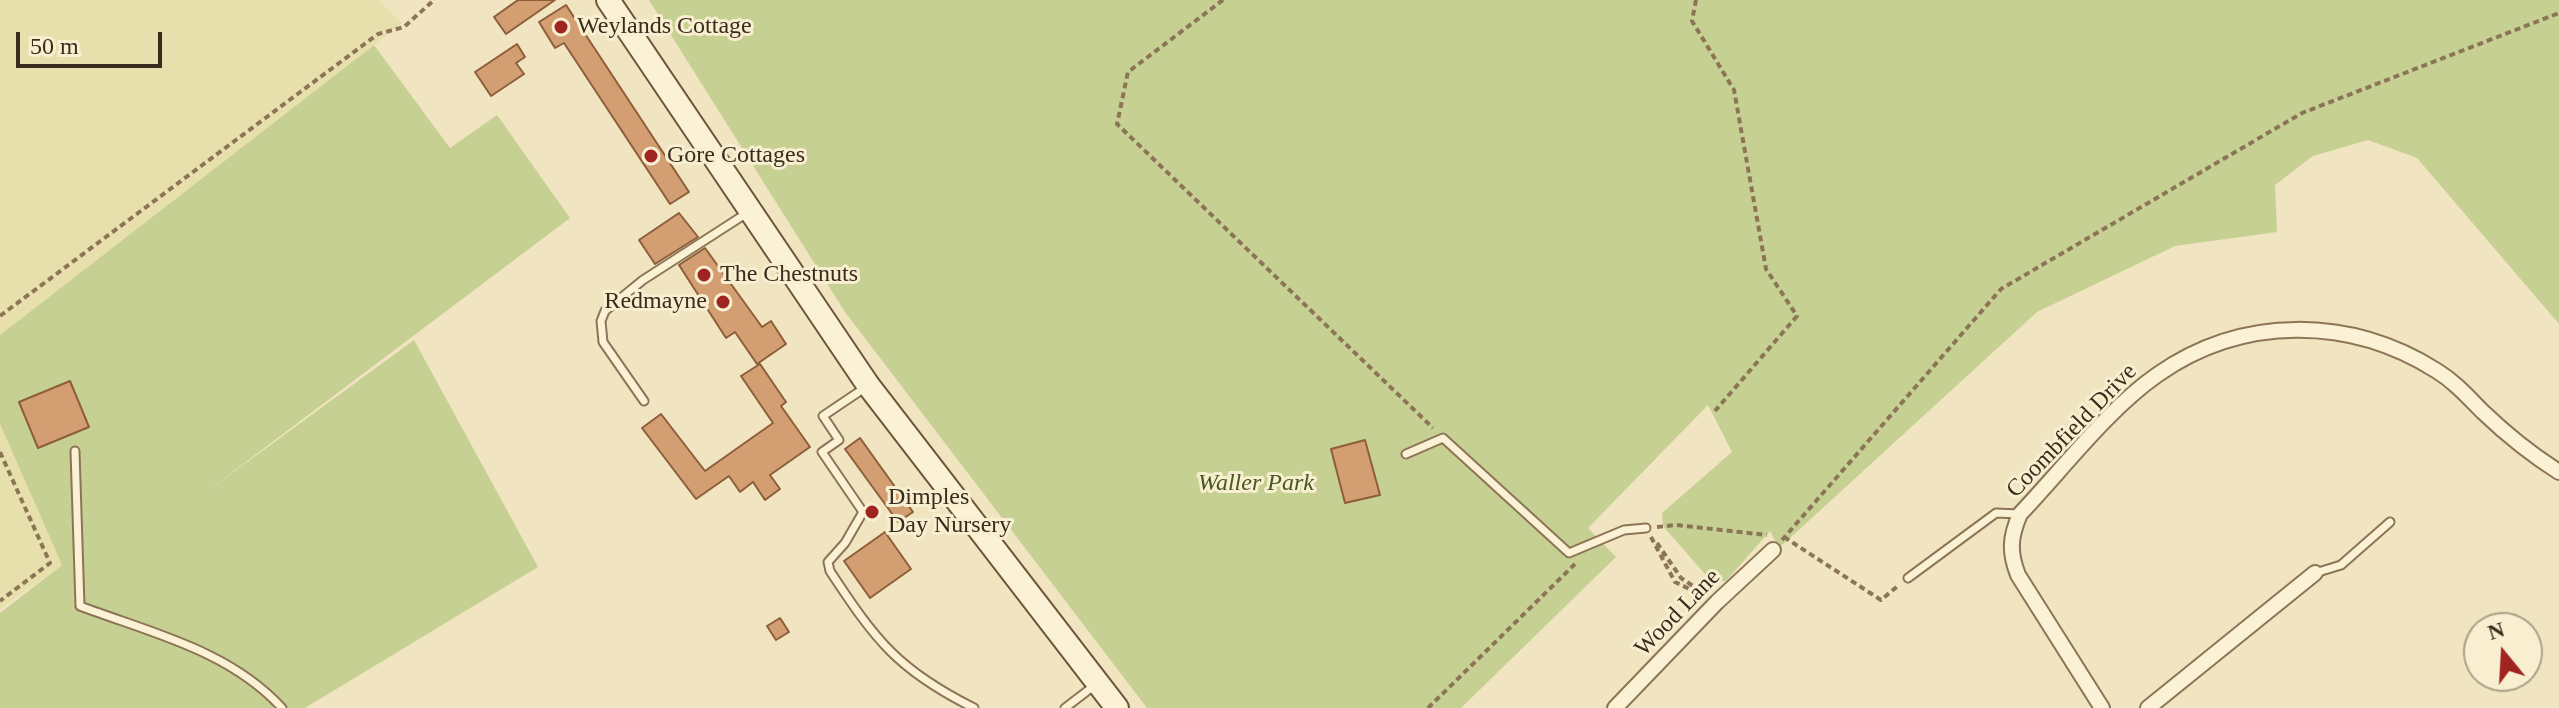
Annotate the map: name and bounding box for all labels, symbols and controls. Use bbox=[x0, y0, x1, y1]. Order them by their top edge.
place label: Weylands Cottage bbox=[577, 13, 752, 41]
scale bar bbox=[20, 16, 166, 66]
marker: Weylands Cottage bbox=[552, 18, 570, 36]
text: 50 m bbox=[30, 33, 79, 59]
place label: Gore Cottages bbox=[667, 142, 805, 170]
marker: Gore Cottages bbox=[642, 147, 660, 165]
place label: The Chestnuts bbox=[720, 261, 858, 289]
marker: The Chestnuts bbox=[695, 266, 713, 284]
place label: Redmayne bbox=[604, 288, 707, 316]
marker: Redmayne bbox=[714, 293, 732, 311]
street label: Coombfield Drive bbox=[2001, 358, 2143, 504]
park label: Waller Park bbox=[1198, 470, 1314, 498]
place label: Dimples Day Nursery bbox=[888, 484, 1011, 540]
marker: Dimples Day Nursery bbox=[863, 503, 881, 521]
street label: Wood Lane bbox=[1629, 563, 1727, 663]
north arrow bbox=[2463, 612, 2543, 692]
text: N bbox=[2485, 616, 2507, 645]

